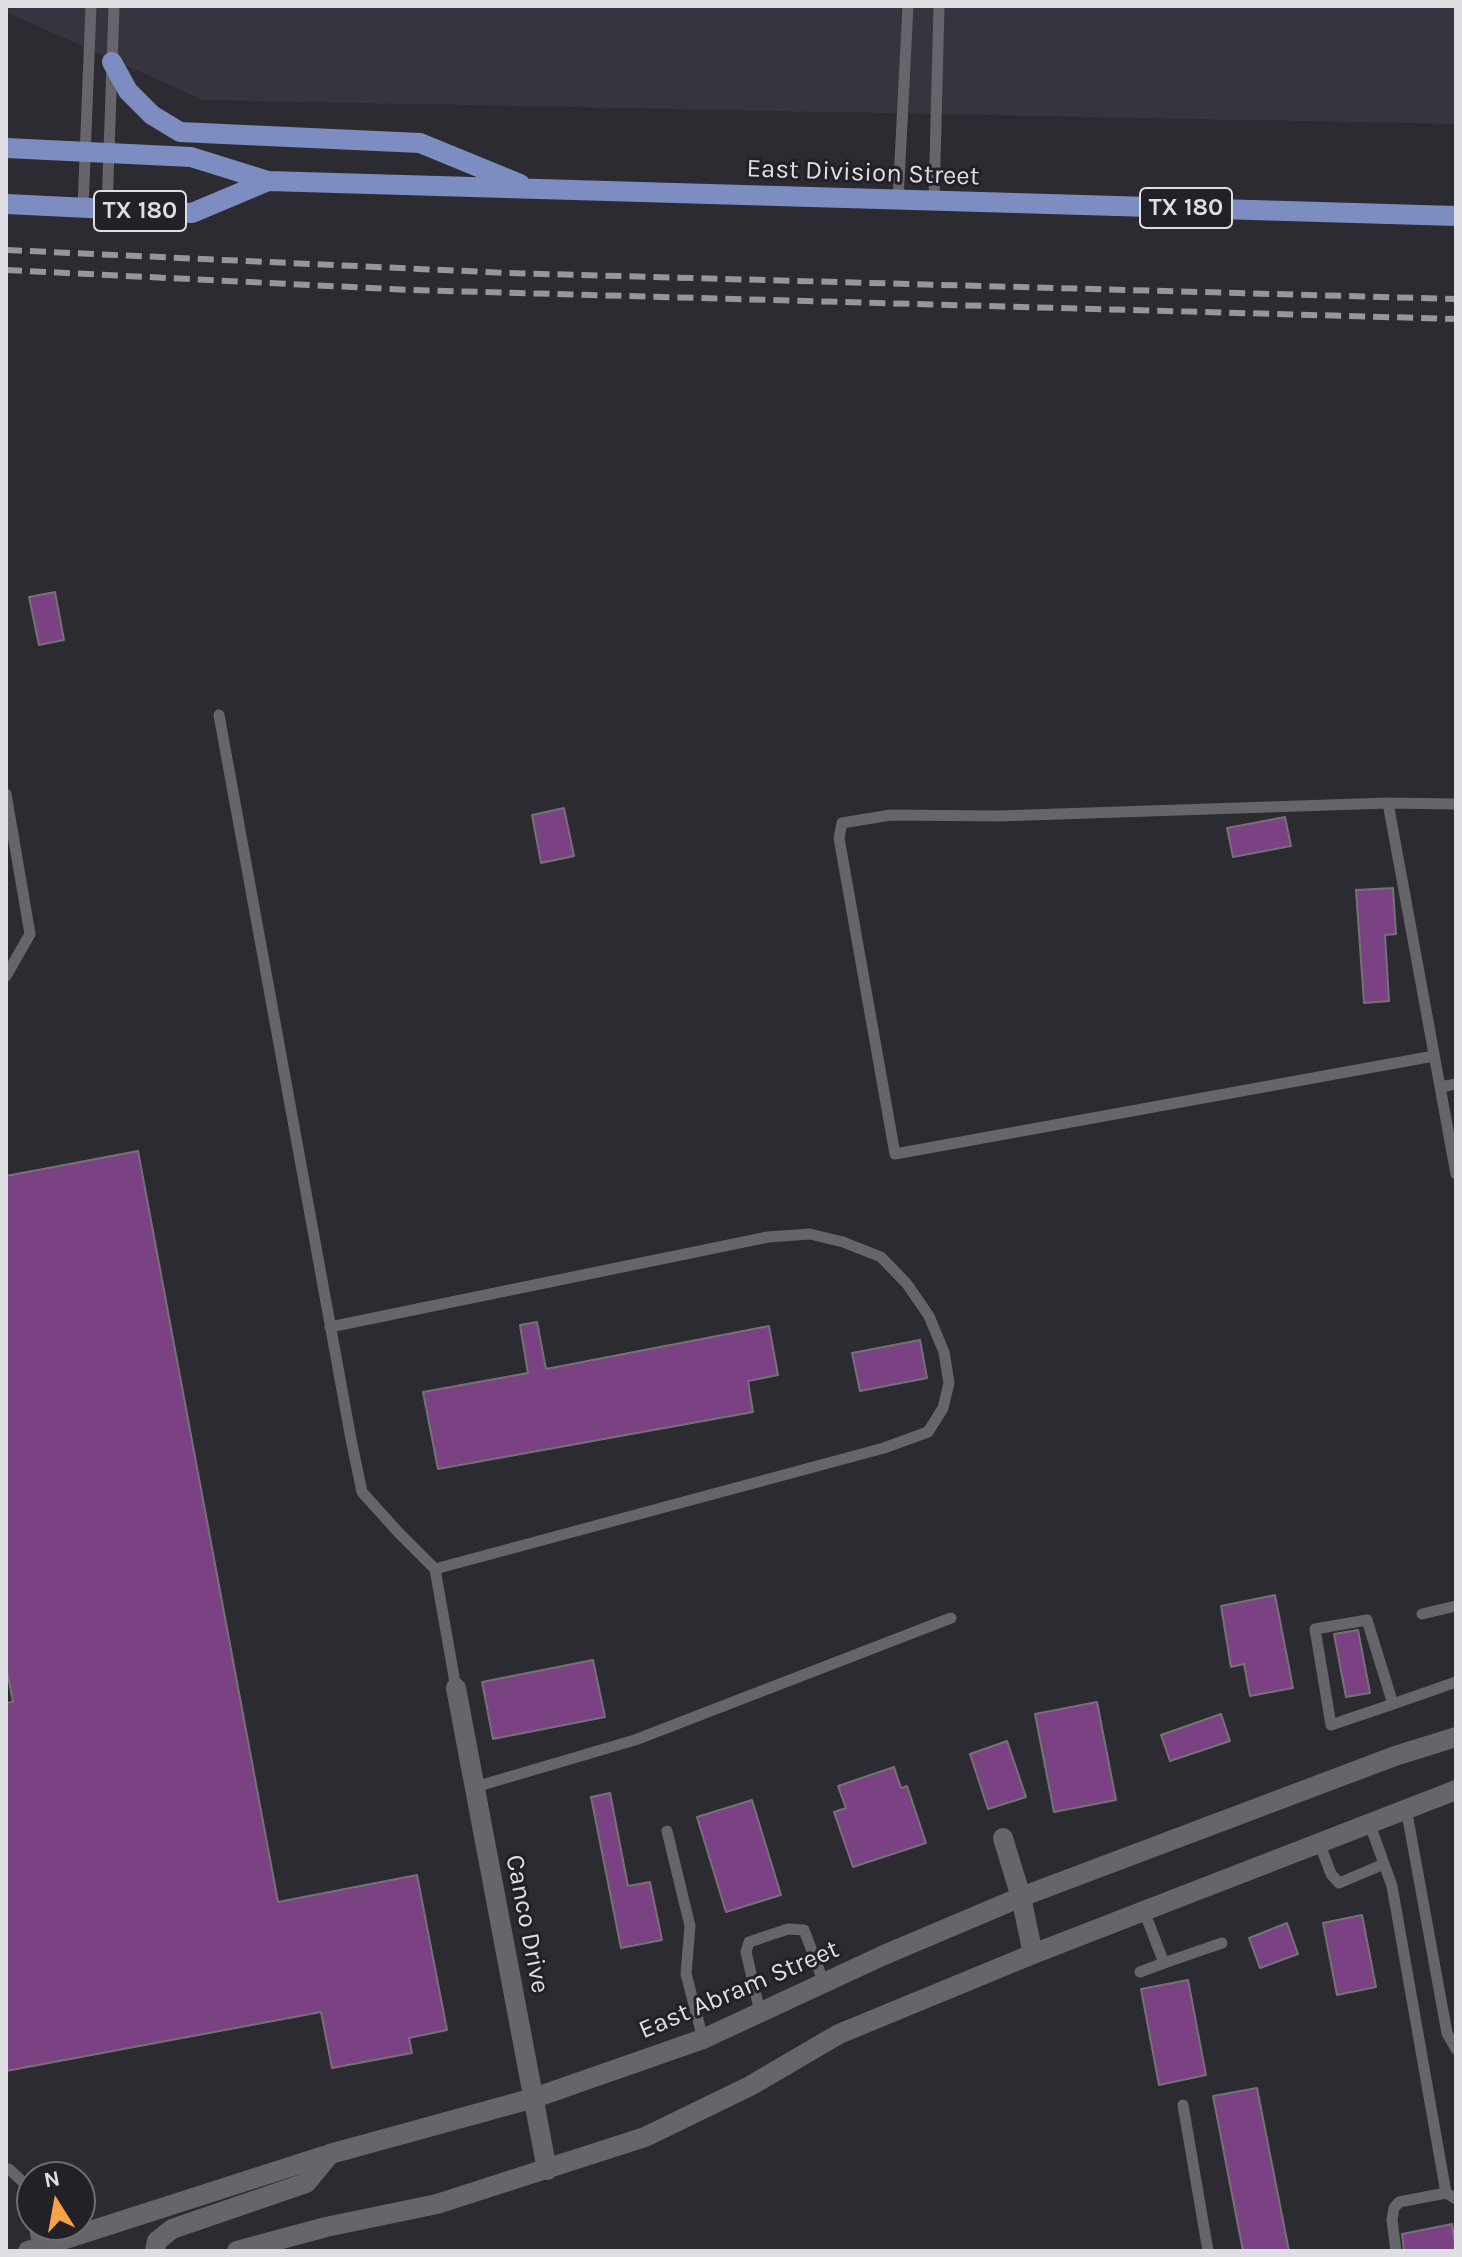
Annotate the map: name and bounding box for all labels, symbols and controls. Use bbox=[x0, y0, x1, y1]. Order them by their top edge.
street label: East Division Street bbox=[746, 153, 980, 193]
road number: TX 180 bbox=[1140, 188, 1232, 228]
road number: TX 180 bbox=[94, 191, 186, 231]
street label: Canco Drive bbox=[498, 1852, 556, 1996]
street label: East Abram Street bbox=[634, 1934, 844, 2046]
north arrow bbox=[16, 2161, 96, 2241]
text: N bbox=[42, 2165, 62, 2194]

